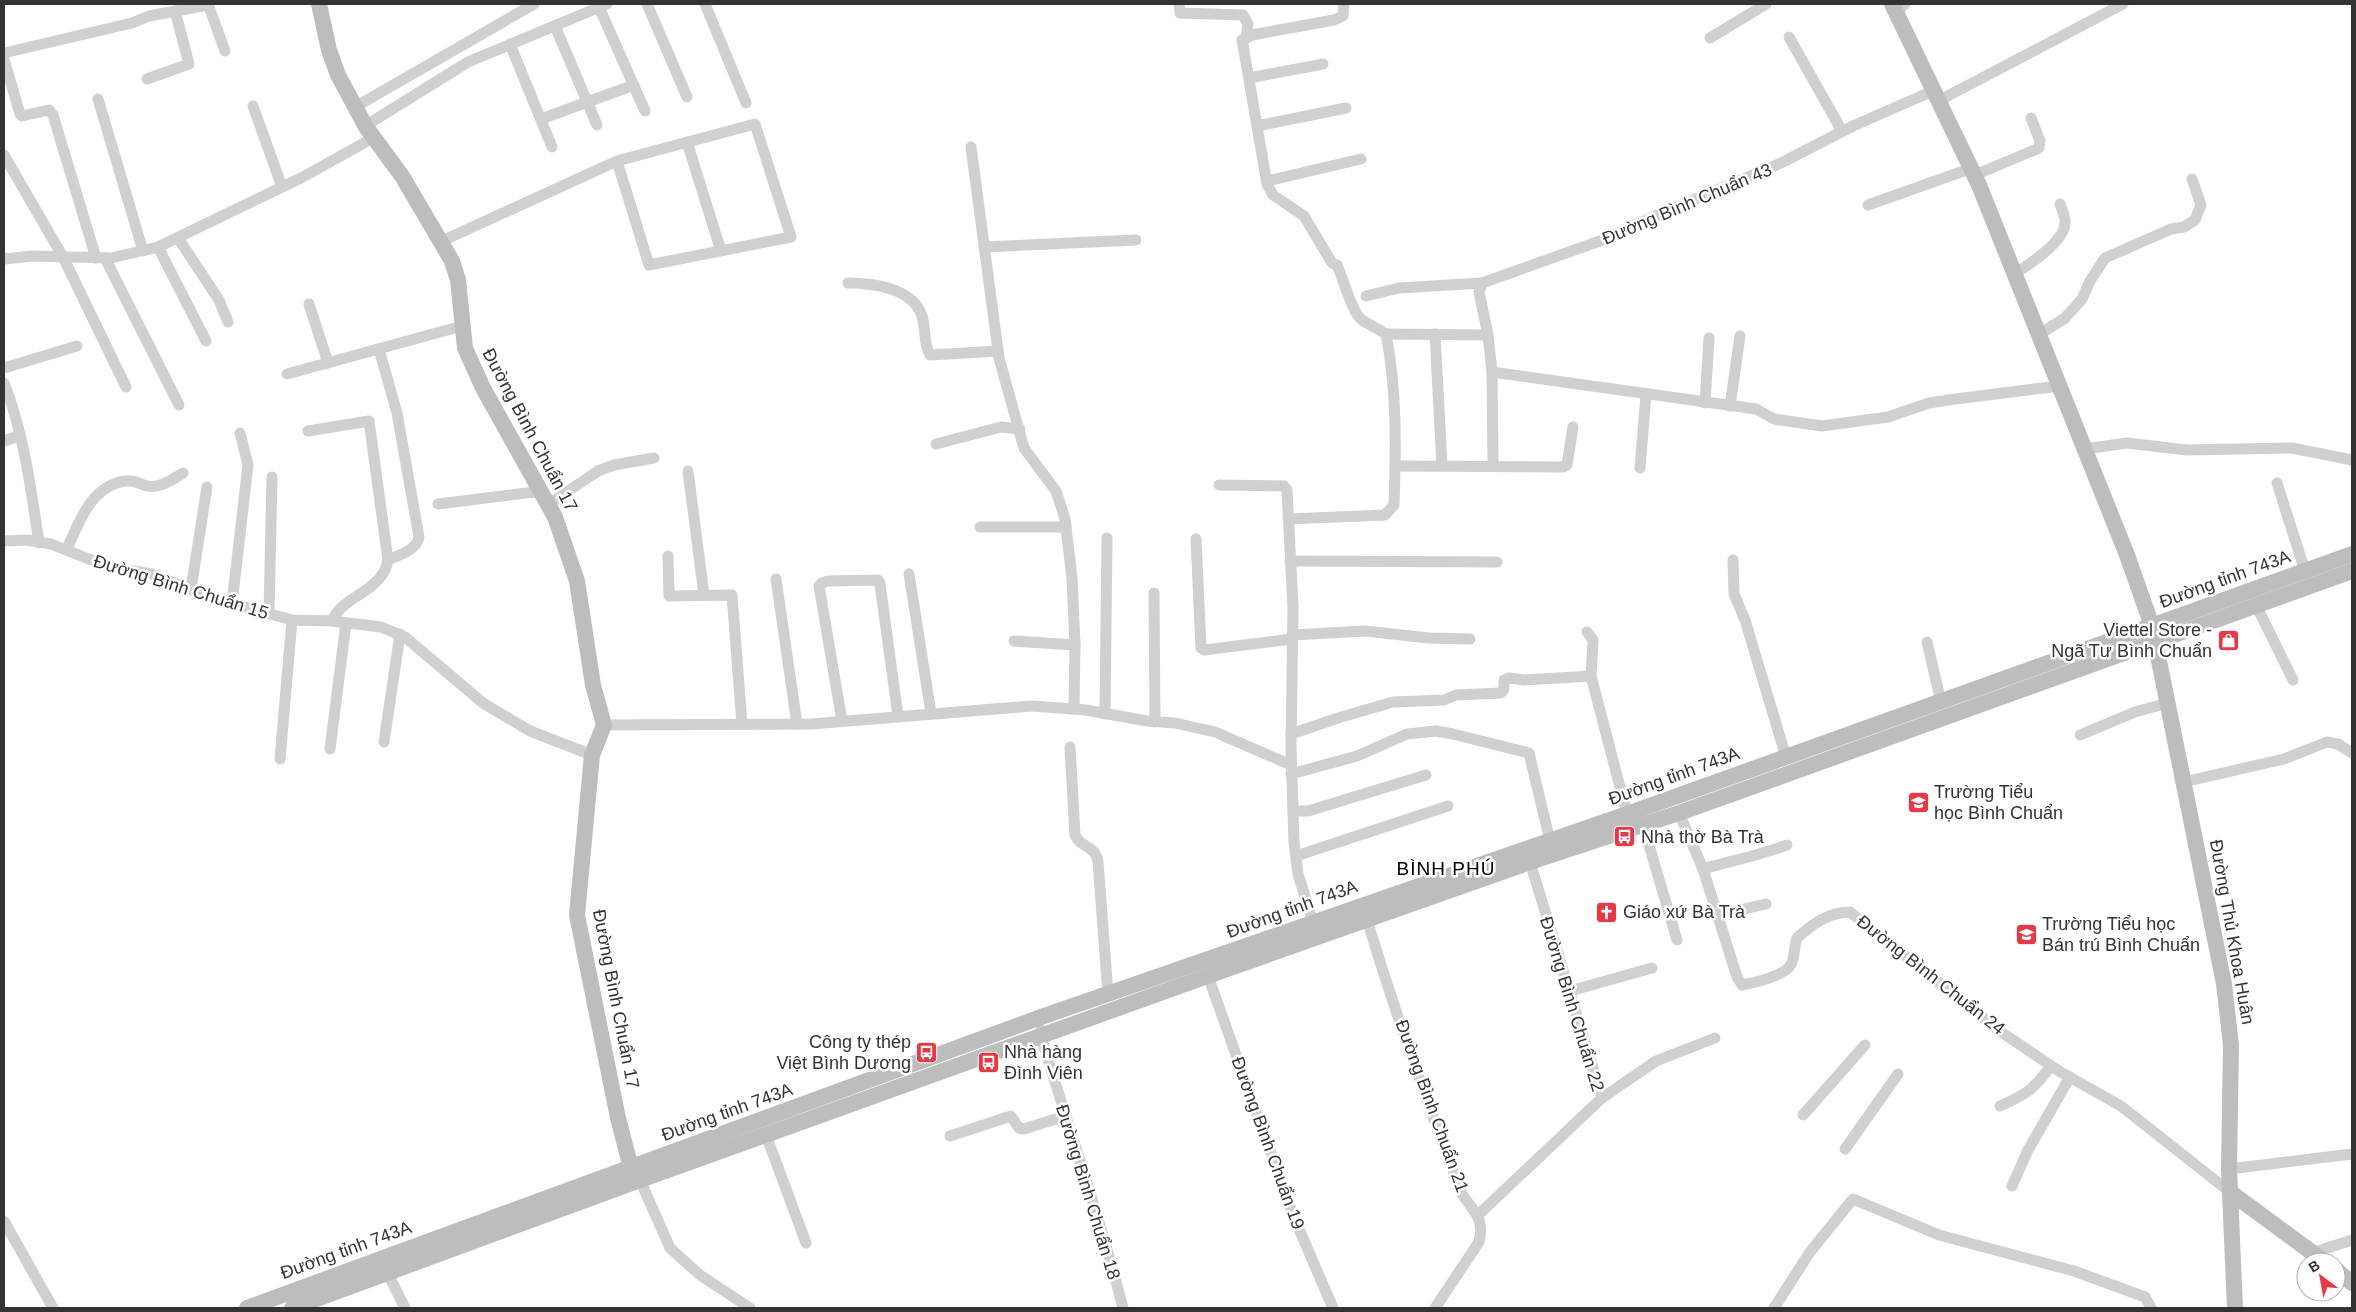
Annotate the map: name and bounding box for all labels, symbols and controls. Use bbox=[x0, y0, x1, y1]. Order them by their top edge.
street label: Đường Bình Chuẩn 43 bbox=[1599, 159, 1775, 249]
street label: Đường Bình Chuẩn 17 bbox=[478, 345, 582, 515]
street label: Đường tỉnh 743A bbox=[2157, 546, 2293, 612]
street label: Đường Bình Chuẩn 15 bbox=[91, 551, 271, 623]
place label: Viettel Store - Ngã Tư Bình Chuẩn bbox=[2051, 620, 2212, 661]
shop icon: Viettel Store - Ngã Tư Bình Chuẩn bbox=[2216, 628, 2240, 652]
street label: Đường tỉnh 743A bbox=[1606, 743, 1742, 809]
place label: Trường Tiểu học Bình Chuẩn bbox=[1934, 782, 2063, 823]
school or university icon: Trường Tiểu học Bình Chuẩn bbox=[1906, 790, 1930, 814]
bus stop icon: Nhà thờ Bà Trà bbox=[1613, 825, 1637, 849]
place label: Nhà thờ Bà Trà bbox=[1641, 827, 1765, 847]
street label: Đường Thủ Khoa Huân bbox=[2206, 838, 2258, 1026]
district label: BÌNH PHÚ bbox=[1397, 858, 1495, 879]
street label: Đường tỉnh 743A bbox=[1224, 876, 1360, 942]
church icon: Giáo xứ Bà Trà bbox=[1595, 900, 1619, 924]
place label: Giáo xứ Bà Trà bbox=[1623, 902, 1746, 922]
street label: Đường Bình Chuẩn 17 bbox=[589, 908, 643, 1090]
street label: Đường Bình Chuẩn 24 bbox=[1853, 911, 2009, 1039]
street label: Đường Bình Chuẩn 22 bbox=[1536, 914, 1608, 1094]
place label: Trường Tiểu học Bán trú Bình Chuẩn bbox=[2042, 914, 2200, 955]
school or university icon: Trường Tiểu học Bán trú Bình Chuẩn bbox=[2014, 922, 2038, 946]
street label: Đường Bình Chuẩn 21 bbox=[1391, 1017, 1473, 1195]
place label: Công ty thép Việt Bình Dương bbox=[776, 1032, 911, 1073]
bus stop icon: Công ty thép Việt Bình Dương bbox=[915, 1040, 939, 1064]
place label: Nhà hàng Đình Viên bbox=[1004, 1042, 1083, 1083]
bus stop icon: Nhà hàng Đình Viên bbox=[976, 1050, 1000, 1074]
street label: Đường Bình Chuẩn 19 bbox=[1227, 1054, 1309, 1232]
street label: Đường tỉnh 743A bbox=[659, 1079, 795, 1145]
street label: Đường Bình Chuẩn 18 bbox=[1052, 1102, 1124, 1282]
street label: Đường tỉnh 743A bbox=[278, 1217, 414, 1283]
north arrow bbox=[2296, 1252, 2346, 1302]
text: B bbox=[2306, 1257, 2323, 1275]

